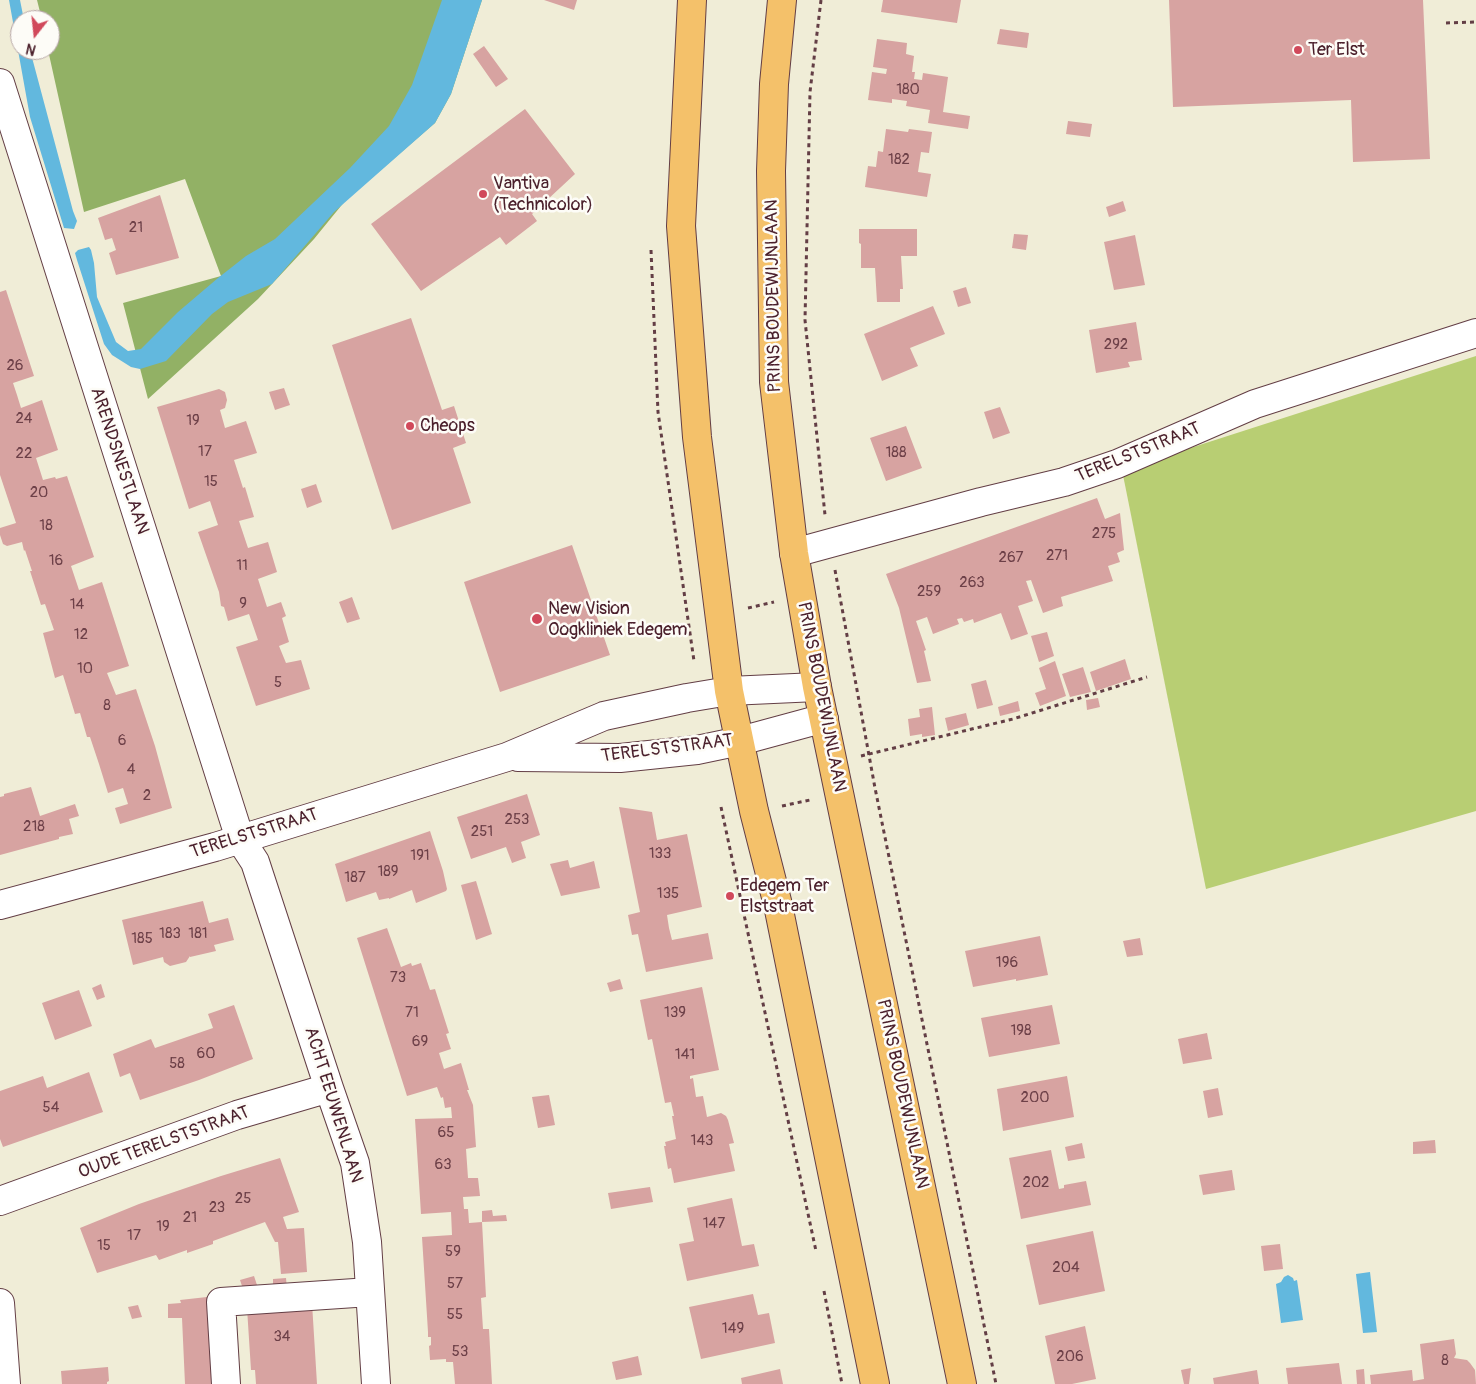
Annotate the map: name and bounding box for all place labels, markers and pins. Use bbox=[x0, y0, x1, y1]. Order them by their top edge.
place label: Ter Elst bbox=[1308, 39, 1365, 61]
marker: Ter Elst bbox=[1292, 44, 1304, 56]
place label: Vantiva (Technicolor) bbox=[493, 173, 593, 215]
marker: Vantiva (Technicolor) bbox=[477, 188, 489, 200]
place label: Cheops bbox=[420, 415, 475, 437]
marker: Cheops bbox=[404, 420, 416, 432]
place label: New Vision Oogkliniek Edegem bbox=[548, 598, 688, 640]
marker: New Vision Oogkliniek Edegem bbox=[530, 612, 544, 626]
place label: Edegem Ter Elststraat bbox=[740, 875, 829, 918]
marker: Edegem Ter Elststraat bbox=[724, 890, 736, 902]

